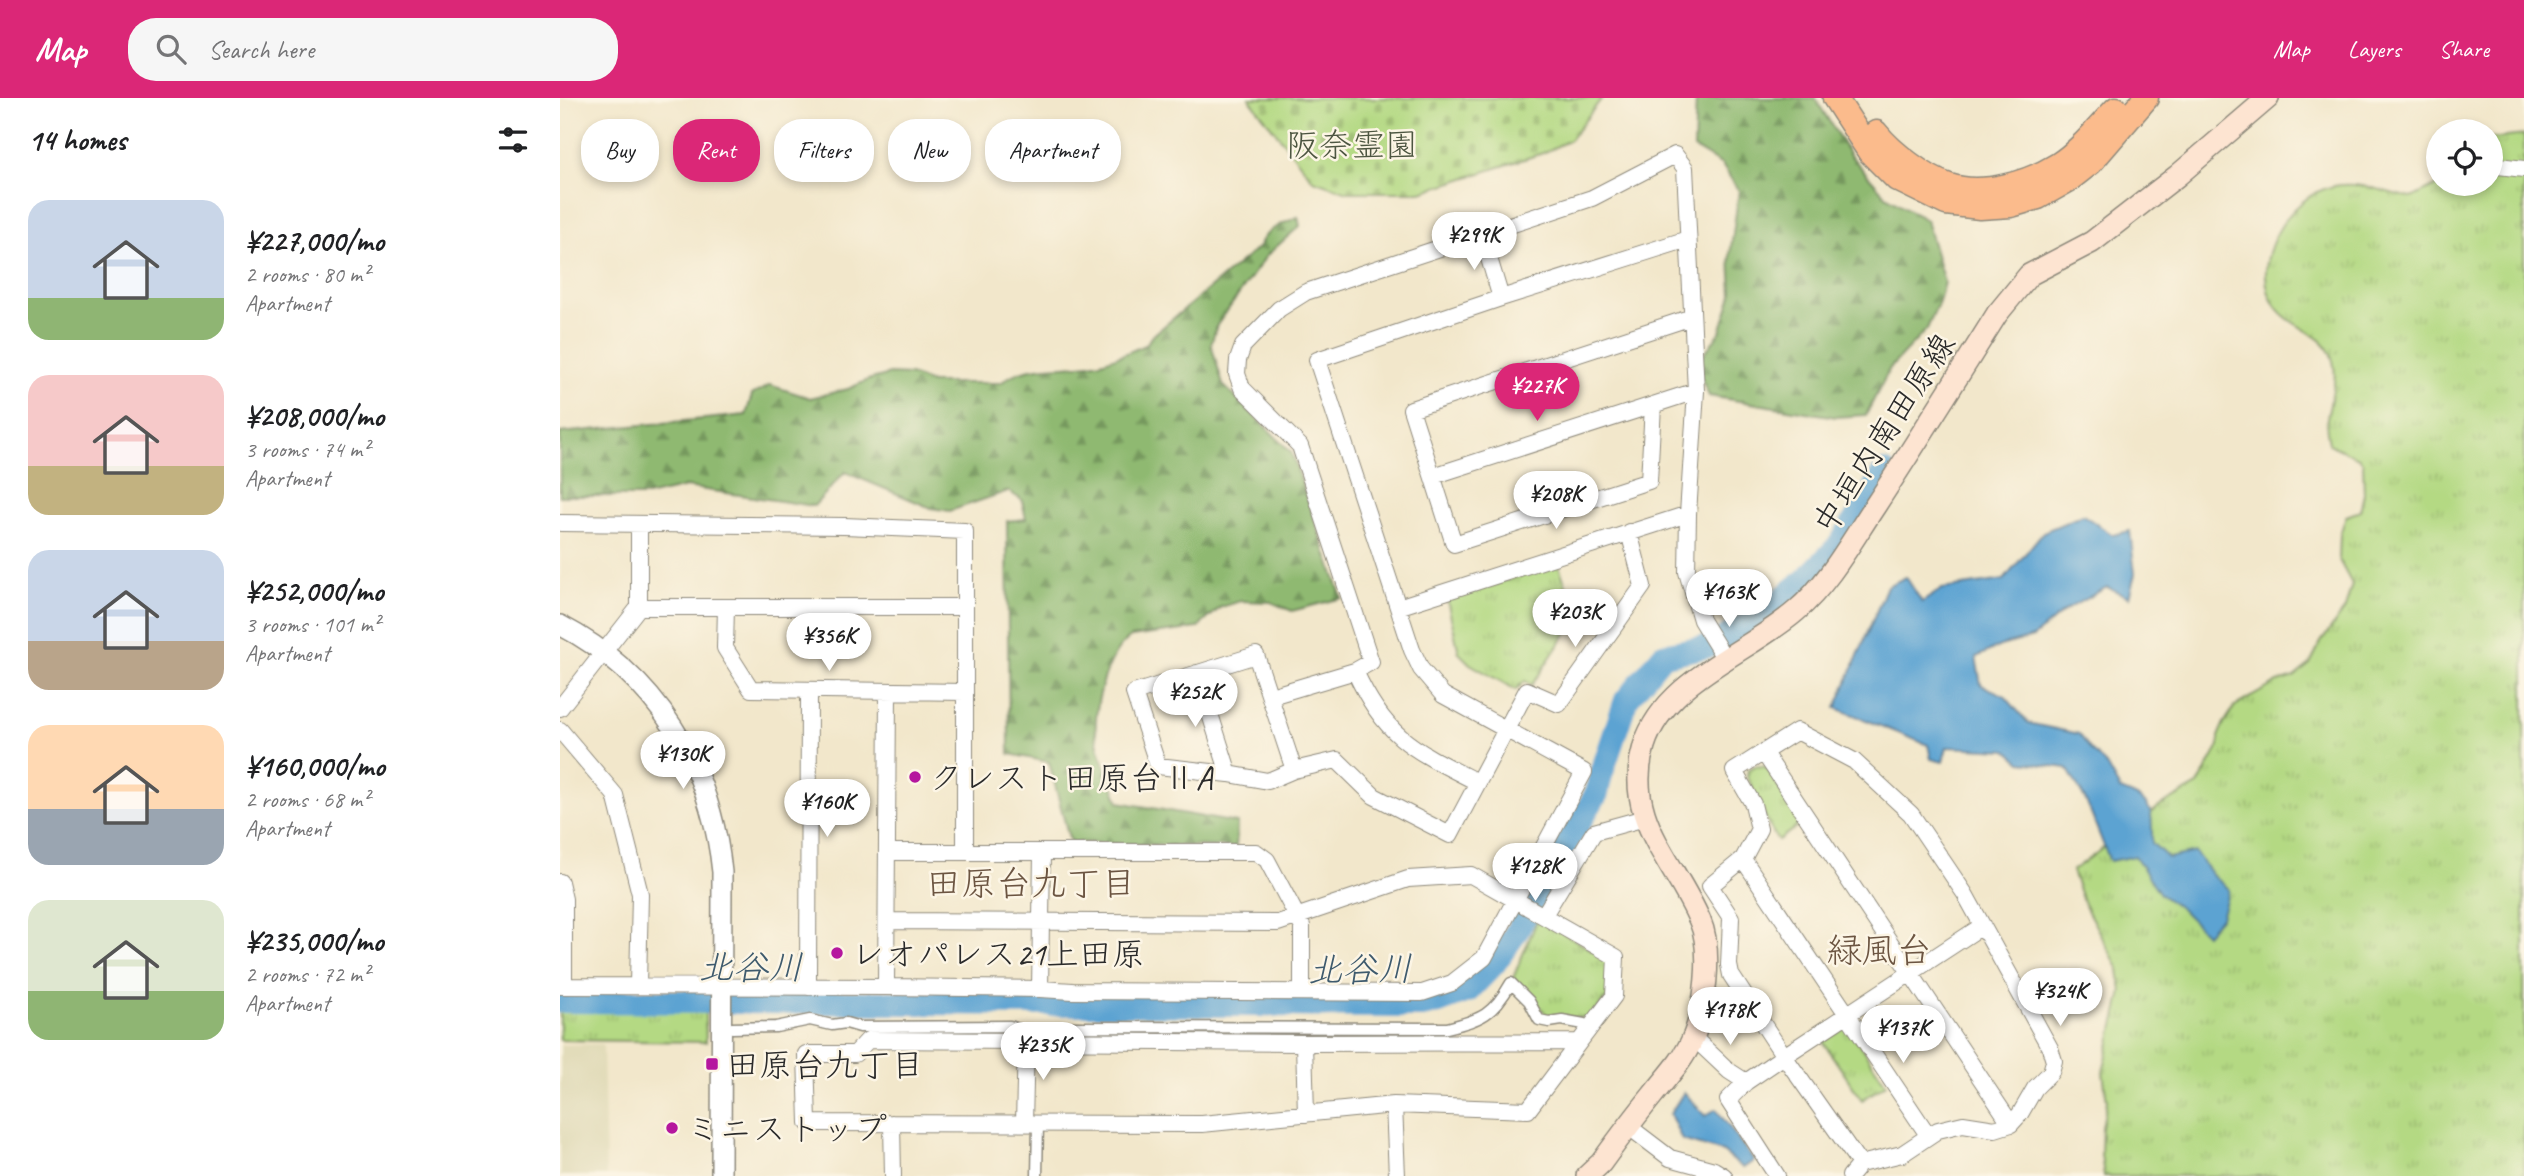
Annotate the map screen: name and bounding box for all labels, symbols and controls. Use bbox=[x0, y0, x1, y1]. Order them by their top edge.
search box bbox=[128, 18, 618, 81]
text: Map bbox=[35, 28, 86, 70]
icon: search bbox=[152, 30, 190, 68]
text: Search here bbox=[208, 33, 314, 66]
text: Map bbox=[2273, 34, 2310, 64]
text: Layers bbox=[2348, 34, 2401, 64]
text: Share bbox=[2439, 34, 2489, 64]
chip: Buy bbox=[581, 119, 659, 182]
chip: Rent bbox=[673, 119, 760, 182]
chip: Filters bbox=[774, 119, 874, 182]
chip: New bbox=[888, 119, 971, 182]
chip: Apartment bbox=[985, 119, 1121, 182]
map controls bbox=[2426, 119, 2503, 196]
button: locate bbox=[2426, 119, 2503, 196]
text: 14 homes bbox=[28, 121, 126, 159]
icon: filters bbox=[494, 121, 532, 159]
park label: 阪奈霊園 bbox=[1286, 124, 1418, 166]
pin: ¥299K bbox=[1425, 212, 1523, 272]
text: ¥299K bbox=[1448, 220, 1500, 249]
text: ¥227,000/mo bbox=[245, 222, 384, 260]
icon: home bbox=[84, 228, 168, 312]
text: 2 rooms · 80 m² bbox=[245, 260, 369, 289]
text: Apartment bbox=[245, 289, 330, 318]
street label: 中垣内南田原線 bbox=[1803, 325, 1964, 542]
pin: ¥227K bbox=[1488, 364, 1586, 423]
text: ¥227K bbox=[1511, 371, 1564, 400]
text: ¥208,000/mo bbox=[245, 397, 384, 435]
icon: home bbox=[84, 403, 168, 487]
text: 3 rooms · 74 m² bbox=[245, 435, 369, 464]
text: Apartment bbox=[245, 464, 330, 493]
pin: ¥208K bbox=[1507, 472, 1605, 531]
text: ¥208K bbox=[1529, 479, 1583, 508]
pin: ¥163K bbox=[1680, 570, 1778, 629]
text: ¥252,000/mo bbox=[245, 572, 383, 610]
text: ¥163K bbox=[1702, 577, 1756, 606]
icon: home bbox=[84, 578, 168, 662]
pin: ¥203K bbox=[1526, 589, 1624, 649]
text: ¥203K bbox=[1548, 597, 1602, 626]
text: 3 rooms · 101 m² bbox=[245, 610, 380, 639]
pin: ¥356K bbox=[780, 614, 878, 673]
text: ¥356K bbox=[802, 621, 856, 650]
text: Apartment bbox=[245, 639, 330, 668]
pin: ¥252K bbox=[1146, 670, 1244, 729]
text: ¥252K bbox=[1169, 677, 1221, 706]
pin: ¥130K bbox=[634, 732, 732, 791]
text: ¥130K bbox=[656, 739, 710, 768]
text: ¥160,000/mo bbox=[245, 747, 385, 785]
icon: home bbox=[84, 753, 168, 837]
place label: クレスト田原台ⅡA bbox=[929, 757, 1214, 799]
marker: クレスト田原台ⅡA bbox=[907, 769, 923, 785]
pin: ¥160K bbox=[778, 780, 876, 839]
text: 2 rooms · 68 m² bbox=[245, 785, 369, 814]
text: ¥160K bbox=[800, 787, 854, 816]
text: Apartment bbox=[245, 814, 330, 843]
pin: ¥128K bbox=[1486, 844, 1584, 903]
text: ¥128K bbox=[1508, 851, 1562, 880]
district label: 田原台九丁目 bbox=[926, 861, 1136, 906]
text: ¥235,000/mo bbox=[245, 922, 383, 960]
icon: home bbox=[84, 928, 168, 1012]
district label: 緑風台 bbox=[1826, 928, 1932, 973]
place label: レオパレス21上田原 bbox=[851, 933, 1145, 975]
water label: 北谷川 bbox=[698, 945, 804, 990]
marker: レオパレス21上田原 bbox=[829, 945, 845, 961]
water label: 北谷川 bbox=[1307, 946, 1413, 993]
text: 2 rooms · 72 m² bbox=[245, 960, 369, 989]
pin: ¥324K bbox=[2011, 968, 2109, 1028]
text: ¥324K bbox=[2033, 976, 2087, 1005]
pin: ¥178K bbox=[1681, 988, 1779, 1047]
text: Apartment bbox=[245, 989, 330, 1018]
text: ¥178K bbox=[1704, 995, 1757, 1024]
pin: ¥137K bbox=[1854, 1006, 1952, 1065]
text: ¥137K bbox=[1877, 1013, 1930, 1042]
pin: ¥235K bbox=[994, 1023, 1092, 1082]
text: ¥235K bbox=[1017, 1030, 1069, 1059]
place label: 田原台九丁目 bbox=[726, 1044, 924, 1086]
marker: 田原台九丁目 bbox=[704, 1056, 720, 1072]
place label: ミニストップ bbox=[686, 1108, 887, 1150]
marker: ミニストップ bbox=[664, 1120, 680, 1136]

